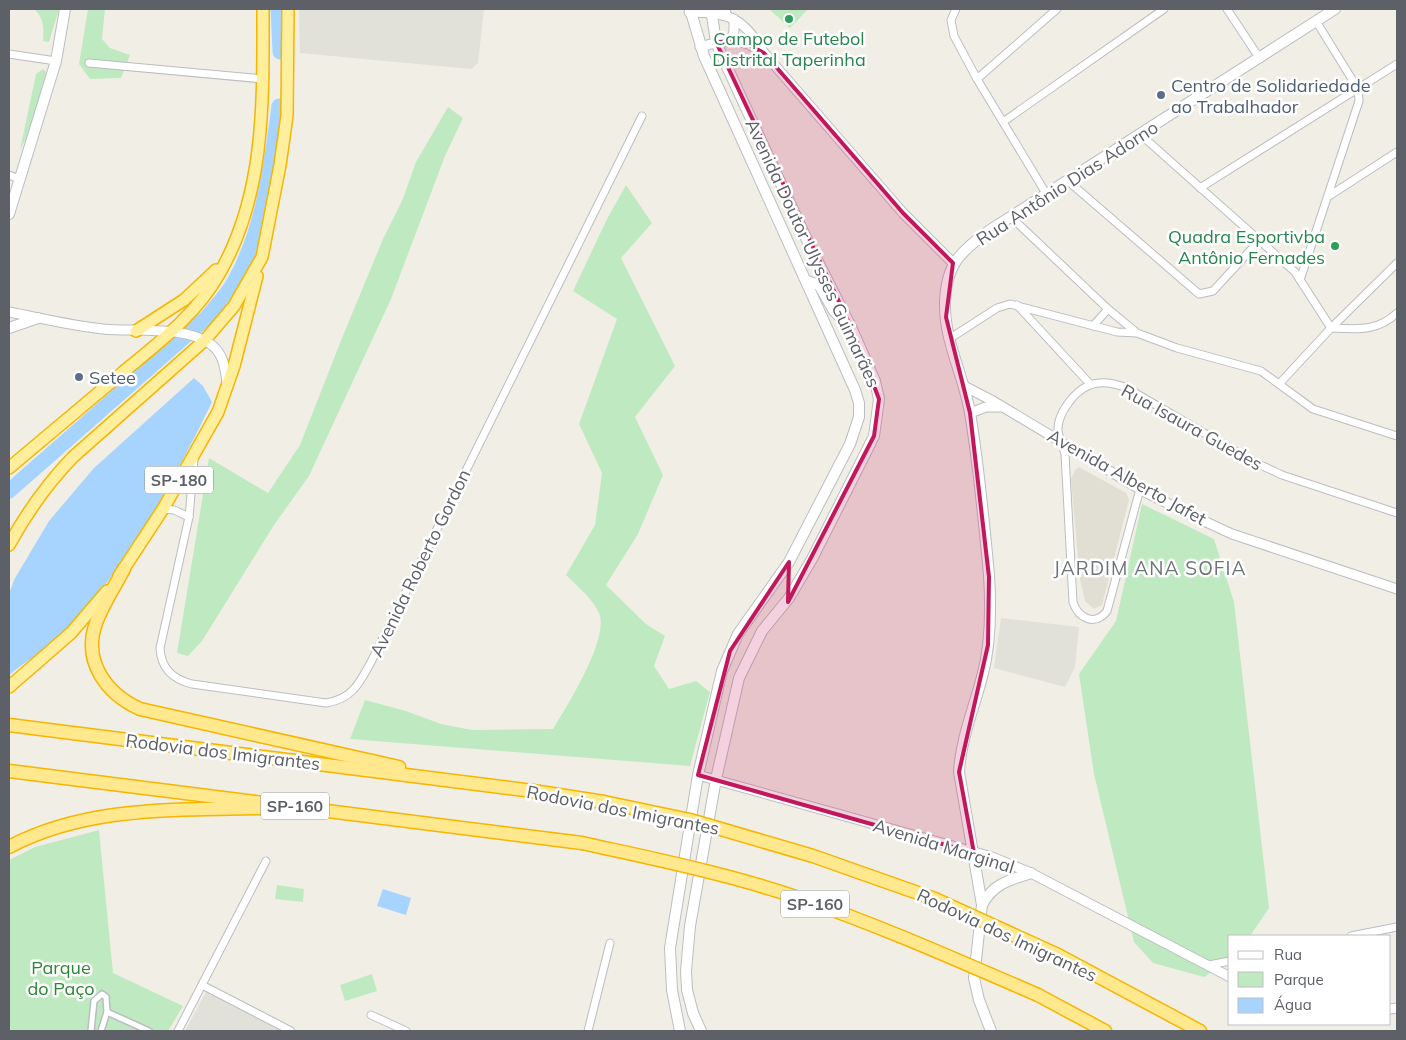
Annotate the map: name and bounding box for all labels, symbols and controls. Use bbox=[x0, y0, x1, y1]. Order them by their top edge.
marker: Campo de Futebol Distrital Taperinha bbox=[783, 13, 795, 25]
place label: Campo de Futebol Distrital Taperinha bbox=[712, 27, 866, 71]
place label: Centro de Solidariedade ao Trabalhador bbox=[1171, 74, 1370, 118]
marker: Centro de Solidariedade ao Trabalhador bbox=[1155, 89, 1167, 101]
street label: Avenida Doutor Ulysses Guimarães bbox=[741, 115, 885, 391]
street label: Rua Antônio Dias Adorno bbox=[972, 116, 1162, 250]
place label: Quadra Esportivba Antônio Fernades bbox=[1168, 225, 1325, 269]
marker: Quadra Esportivba Antônio Fernades bbox=[1329, 240, 1341, 252]
place label: Setee bbox=[89, 366, 136, 389]
marker: Setee bbox=[73, 371, 85, 383]
street label: Rua Isaura Guedes bbox=[1117, 379, 1267, 475]
street label: Avenida Alberto Jafet bbox=[1044, 424, 1210, 530]
street label: Avenida Roberto Gordon bbox=[365, 465, 475, 661]
road number: SP-180 bbox=[145, 466, 213, 494]
district label: JARDIM ANA SOFIA bbox=[1054, 556, 1246, 580]
street label: Rodovia dos Imigrantes bbox=[124, 729, 322, 775]
street label: Rodovia dos Imigrantes bbox=[525, 780, 721, 840]
road number: SP-160 bbox=[261, 792, 329, 819]
street label: Avenida Marginal bbox=[871, 814, 1017, 878]
street label: Rodovia dos Imigrantes bbox=[913, 883, 1101, 987]
road number: SP-160 bbox=[781, 891, 849, 918]
legend bbox=[1228, 935, 1391, 1025]
text: Rua bbox=[1274, 945, 1302, 964]
park label: Parque do Paço bbox=[28, 956, 94, 1000]
text: Parque bbox=[1274, 970, 1324, 989]
text: Água bbox=[1274, 995, 1312, 1014]

